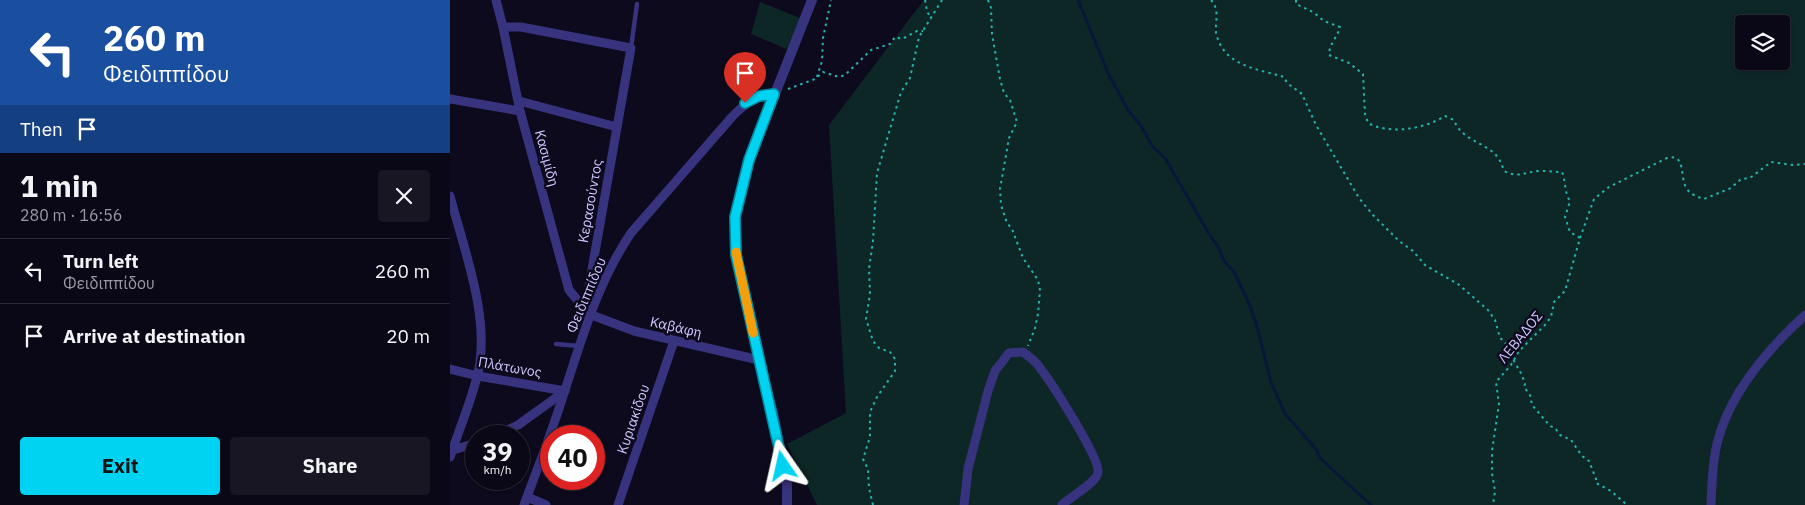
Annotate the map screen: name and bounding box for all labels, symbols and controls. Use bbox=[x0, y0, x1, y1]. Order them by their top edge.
text: 260 m bbox=[103, 15, 206, 61]
map controls bbox=[1735, 15, 1790, 70]
button: layers bbox=[1735, 15, 1790, 70]
icon: left bbox=[20, 20, 85, 85]
pin bbox=[724, 52, 766, 103]
text: Φειδιππίδου bbox=[103, 59, 229, 88]
icon: arrive bbox=[731, 59, 759, 87]
icon: arrive bbox=[73, 115, 101, 143]
text: Then bbox=[20, 117, 63, 141]
street label: Κασιμίδη bbox=[531, 128, 563, 188]
street label: Κερασούντος bbox=[574, 157, 606, 244]
text: 1 min bbox=[20, 166, 98, 205]
button: close bbox=[378, 170, 430, 222]
text: 280 m · 16:56 bbox=[20, 205, 122, 225]
text: Turn left bbox=[63, 249, 139, 273]
street label: Φειδιππίδου bbox=[562, 254, 610, 336]
icon: left bbox=[20, 257, 48, 285]
text: 260 m bbox=[375, 259, 430, 283]
text: Φειδιππίδου bbox=[63, 273, 155, 293]
street label: ΛΕΒΑΔΟΣ bbox=[1494, 307, 1546, 367]
street label: Καβάφη bbox=[648, 312, 704, 342]
icon: arrive bbox=[20, 322, 48, 350]
text: Arrive at destination bbox=[63, 324, 246, 348]
text: 20 m bbox=[386, 324, 430, 348]
street label: Πλάτωνος bbox=[477, 353, 543, 381]
street label: Κυριακίδου bbox=[613, 382, 653, 456]
speed limit sign: 40 bbox=[540, 425, 605, 490]
text: 39 bbox=[482, 435, 513, 468]
button: Exit bbox=[20, 437, 220, 495]
button: Share bbox=[230, 437, 430, 495]
position arrow bbox=[756, 439, 808, 491]
text: km/h bbox=[483, 462, 512, 477]

